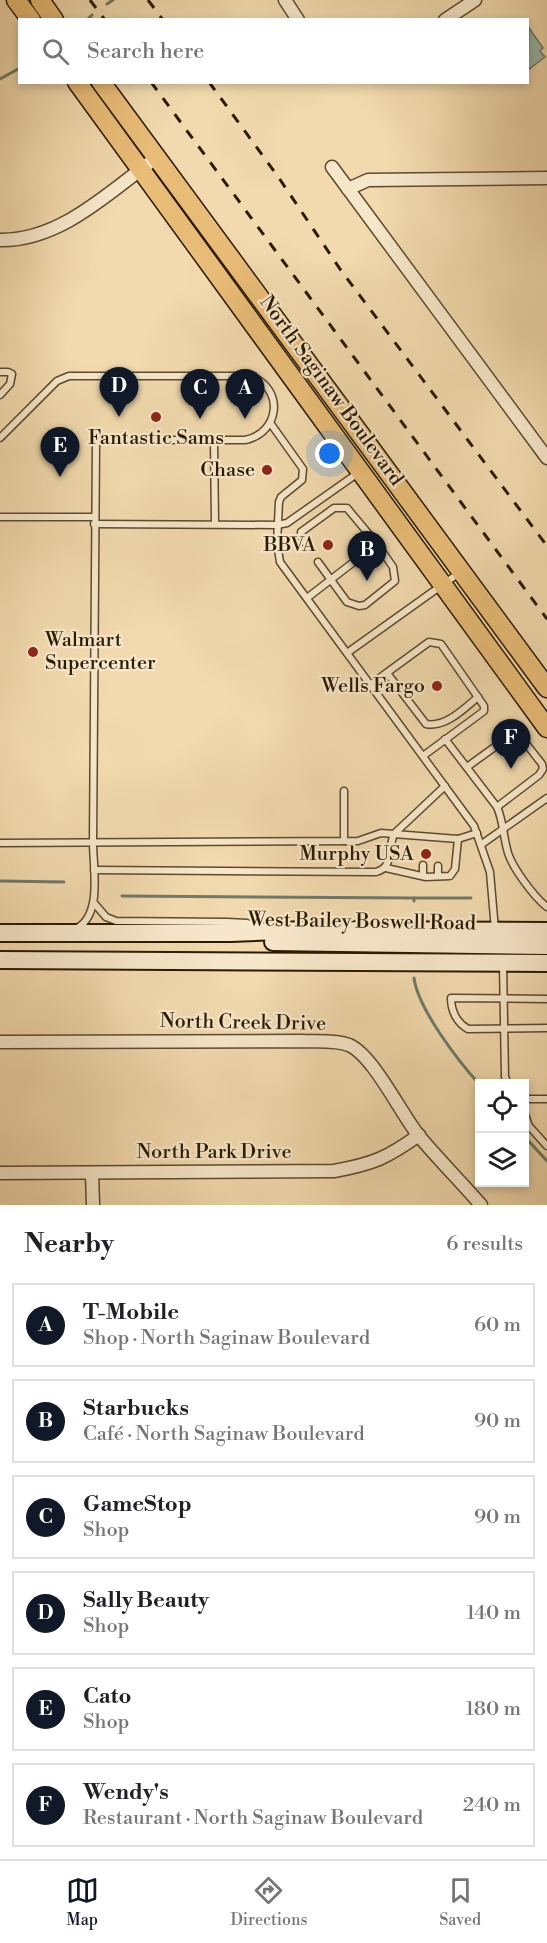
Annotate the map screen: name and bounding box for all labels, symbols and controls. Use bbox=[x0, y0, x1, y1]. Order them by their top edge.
search box bbox=[18, 18, 529, 84]
icon: search bbox=[39, 35, 72, 68]
text: Search here bbox=[87, 38, 204, 65]
street label: North Saginaw Boulevard bbox=[254, 291, 409, 492]
pin: D bbox=[100, 368, 138, 417]
pin: C bbox=[180, 370, 220, 419]
pin: A bbox=[226, 370, 264, 419]
marker: Fantastic Sams bbox=[149, 410, 163, 424]
place label: Fantastic Sams bbox=[88, 426, 224, 451]
pin: E bbox=[40, 428, 80, 477]
your location bbox=[315, 439, 344, 468]
place label: Chase bbox=[200, 458, 255, 483]
marker: Chase bbox=[260, 463, 274, 477]
pin: B bbox=[348, 532, 386, 581]
place label: BBVA bbox=[262, 533, 317, 558]
marker: BBVA bbox=[321, 538, 335, 552]
place label: Walmart Supercenter bbox=[44, 628, 156, 676]
marker: Walmart Supercenter bbox=[26, 645, 40, 659]
place label: Wells Fargo bbox=[320, 674, 425, 699]
marker: Wells Fargo bbox=[430, 679, 444, 693]
pin: F bbox=[492, 720, 530, 769]
place label: Murphy USA bbox=[299, 842, 415, 867]
marker: Murphy USA bbox=[419, 847, 433, 861]
street label: West Bailey Boswell Road bbox=[247, 907, 477, 937]
street label: North Creek Drive bbox=[160, 1009, 326, 1037]
map controls bbox=[475, 1079, 529, 1187]
button: locate bbox=[475, 1079, 529, 1133]
button: layers bbox=[475, 1133, 529, 1187]
street label: North Park Drive bbox=[136, 1140, 292, 1165]
text: Nearby bbox=[24, 1228, 114, 1260]
text: 6 results bbox=[446, 1232, 523, 1257]
text: T-Mobile bbox=[83, 1299, 179, 1326]
text: A bbox=[38, 1313, 53, 1338]
text: 60 m bbox=[474, 1313, 521, 1338]
text: Shop · North Saginaw Boulevard bbox=[83, 1326, 370, 1351]
text: Starbucks bbox=[83, 1395, 189, 1422]
text: B bbox=[38, 1409, 53, 1434]
text: 90 m bbox=[474, 1409, 521, 1434]
text: Café · North Saginaw Boulevard bbox=[83, 1422, 365, 1447]
text: GameStop bbox=[83, 1491, 192, 1518]
text: C bbox=[38, 1505, 53, 1530]
text: 90 m bbox=[474, 1505, 521, 1530]
text: Shop bbox=[83, 1518, 129, 1543]
text: Sally Beauty bbox=[83, 1587, 209, 1614]
text: D bbox=[38, 1601, 53, 1626]
text: 140 m bbox=[466, 1601, 521, 1626]
text: Shop bbox=[83, 1614, 129, 1639]
text: Cato bbox=[83, 1683, 131, 1710]
text: E bbox=[39, 1697, 52, 1722]
text: 180 m bbox=[466, 1697, 521, 1722]
text: Shop bbox=[83, 1710, 129, 1735]
text: Wendy's bbox=[83, 1779, 169, 1806]
text: F bbox=[38, 1793, 53, 1818]
text: 240 m bbox=[463, 1793, 521, 1818]
text: Restaurant · North Saginaw Boulevard bbox=[83, 1806, 423, 1831]
tab: Map bbox=[66, 1874, 99, 1930]
tab: Directions bbox=[230, 1874, 308, 1930]
tab: Saved bbox=[439, 1874, 481, 1930]

